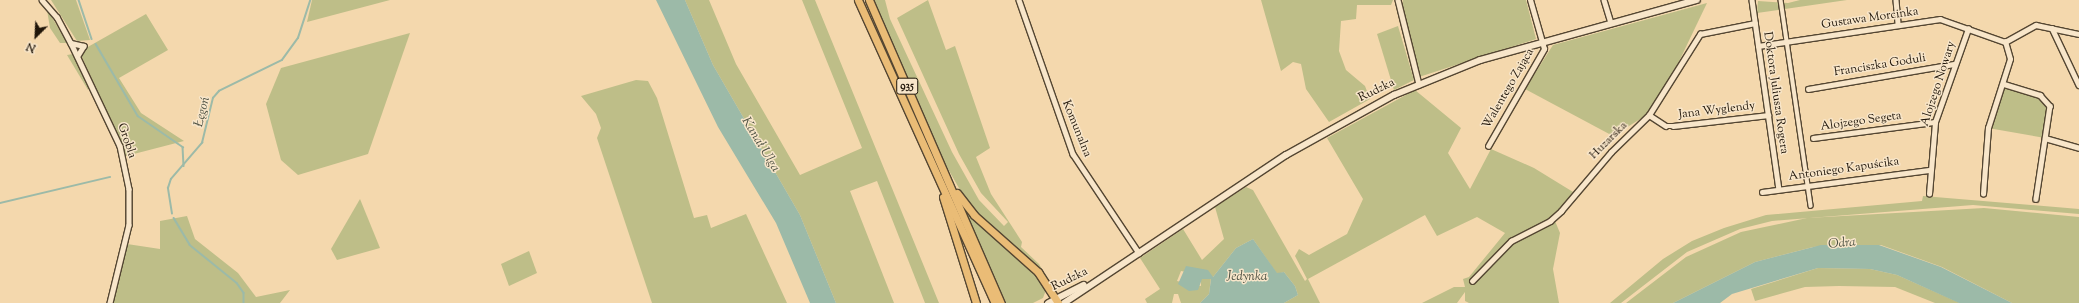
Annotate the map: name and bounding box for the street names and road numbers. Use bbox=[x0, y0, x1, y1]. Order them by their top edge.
street label: Gustawa Morcinka bbox=[1821, 5, 1919, 33]
street label: Doktora Juliusza Rogera bbox=[1759, 31, 1791, 155]
street label: Alojzego Nowary bbox=[1919, 40, 1959, 128]
street label: Walentego Zająca bbox=[1480, 46, 1538, 132]
street label: Franciszka Goduli bbox=[1833, 52, 1927, 80]
street label: Rudzka bbox=[1357, 76, 1397, 106]
road number: 935 bbox=[896, 77, 918, 95]
street label: Komunalna bbox=[1058, 98, 1094, 160]
street label: Jana Wyglendy bbox=[1678, 99, 1756, 123]
street label: Alojzego Segeta bbox=[1820, 109, 1902, 135]
street label: Huzarska bbox=[1587, 119, 1631, 163]
street label: Grobla bbox=[113, 122, 139, 160]
street label: Antoniego Kapuścika bbox=[1788, 155, 1900, 185]
street label: Rudzka bbox=[1050, 265, 1090, 295]

